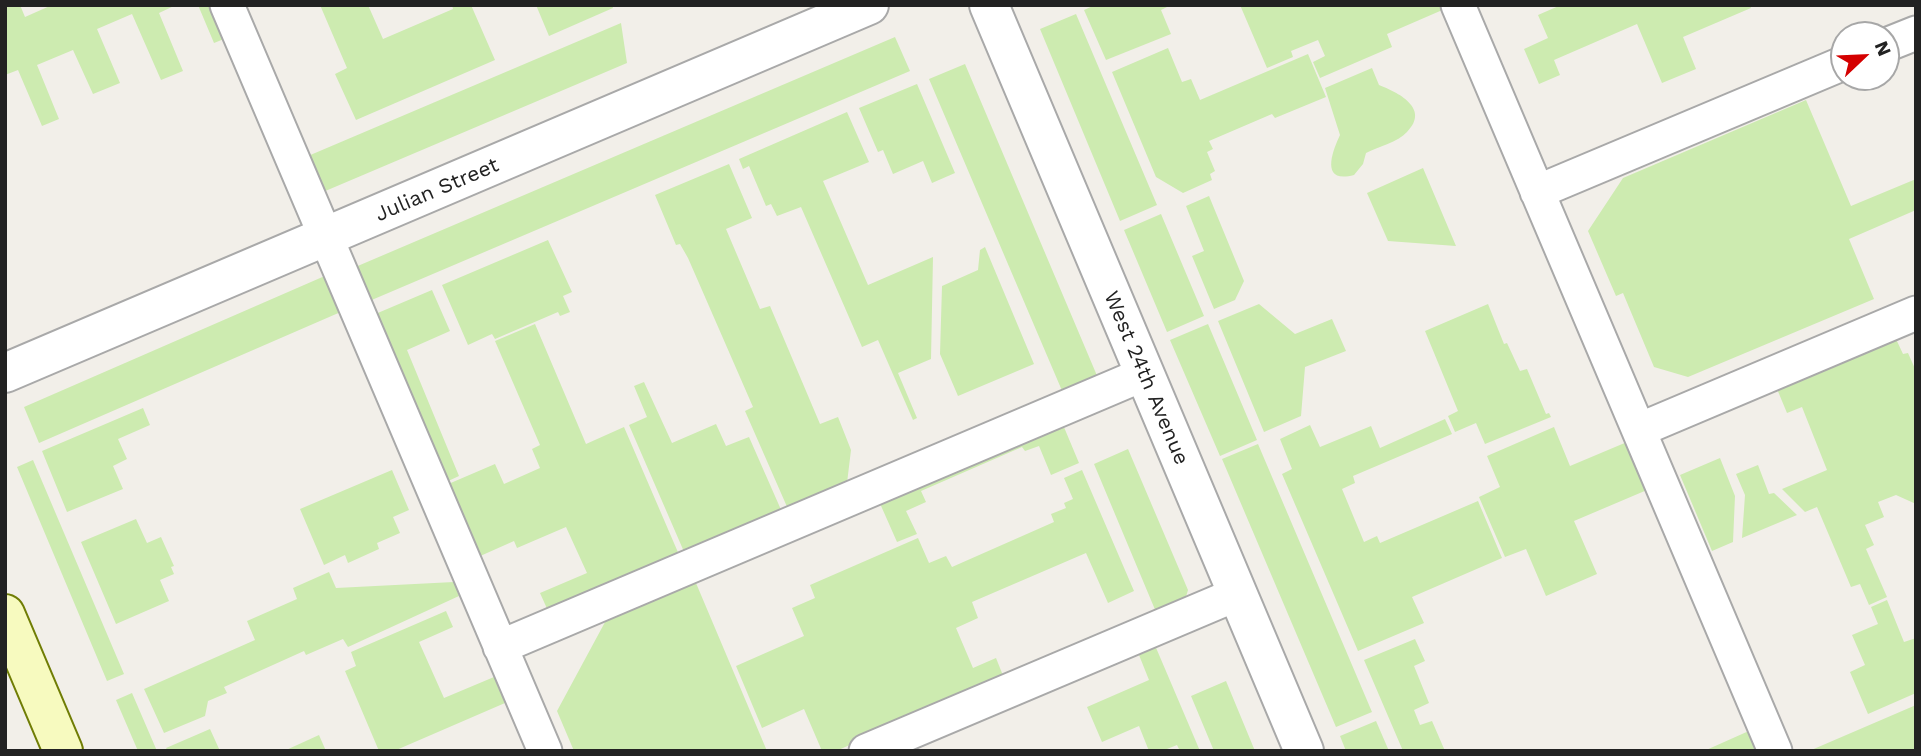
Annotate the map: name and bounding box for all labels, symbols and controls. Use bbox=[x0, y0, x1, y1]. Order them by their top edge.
north arrow bbox=[1830, 21, 1900, 91]
text: N bbox=[1870, 37, 1896, 59]
street label: Julian Street bbox=[371, 153, 503, 227]
street label: West 24th Avenue bbox=[1098, 287, 1194, 469]

